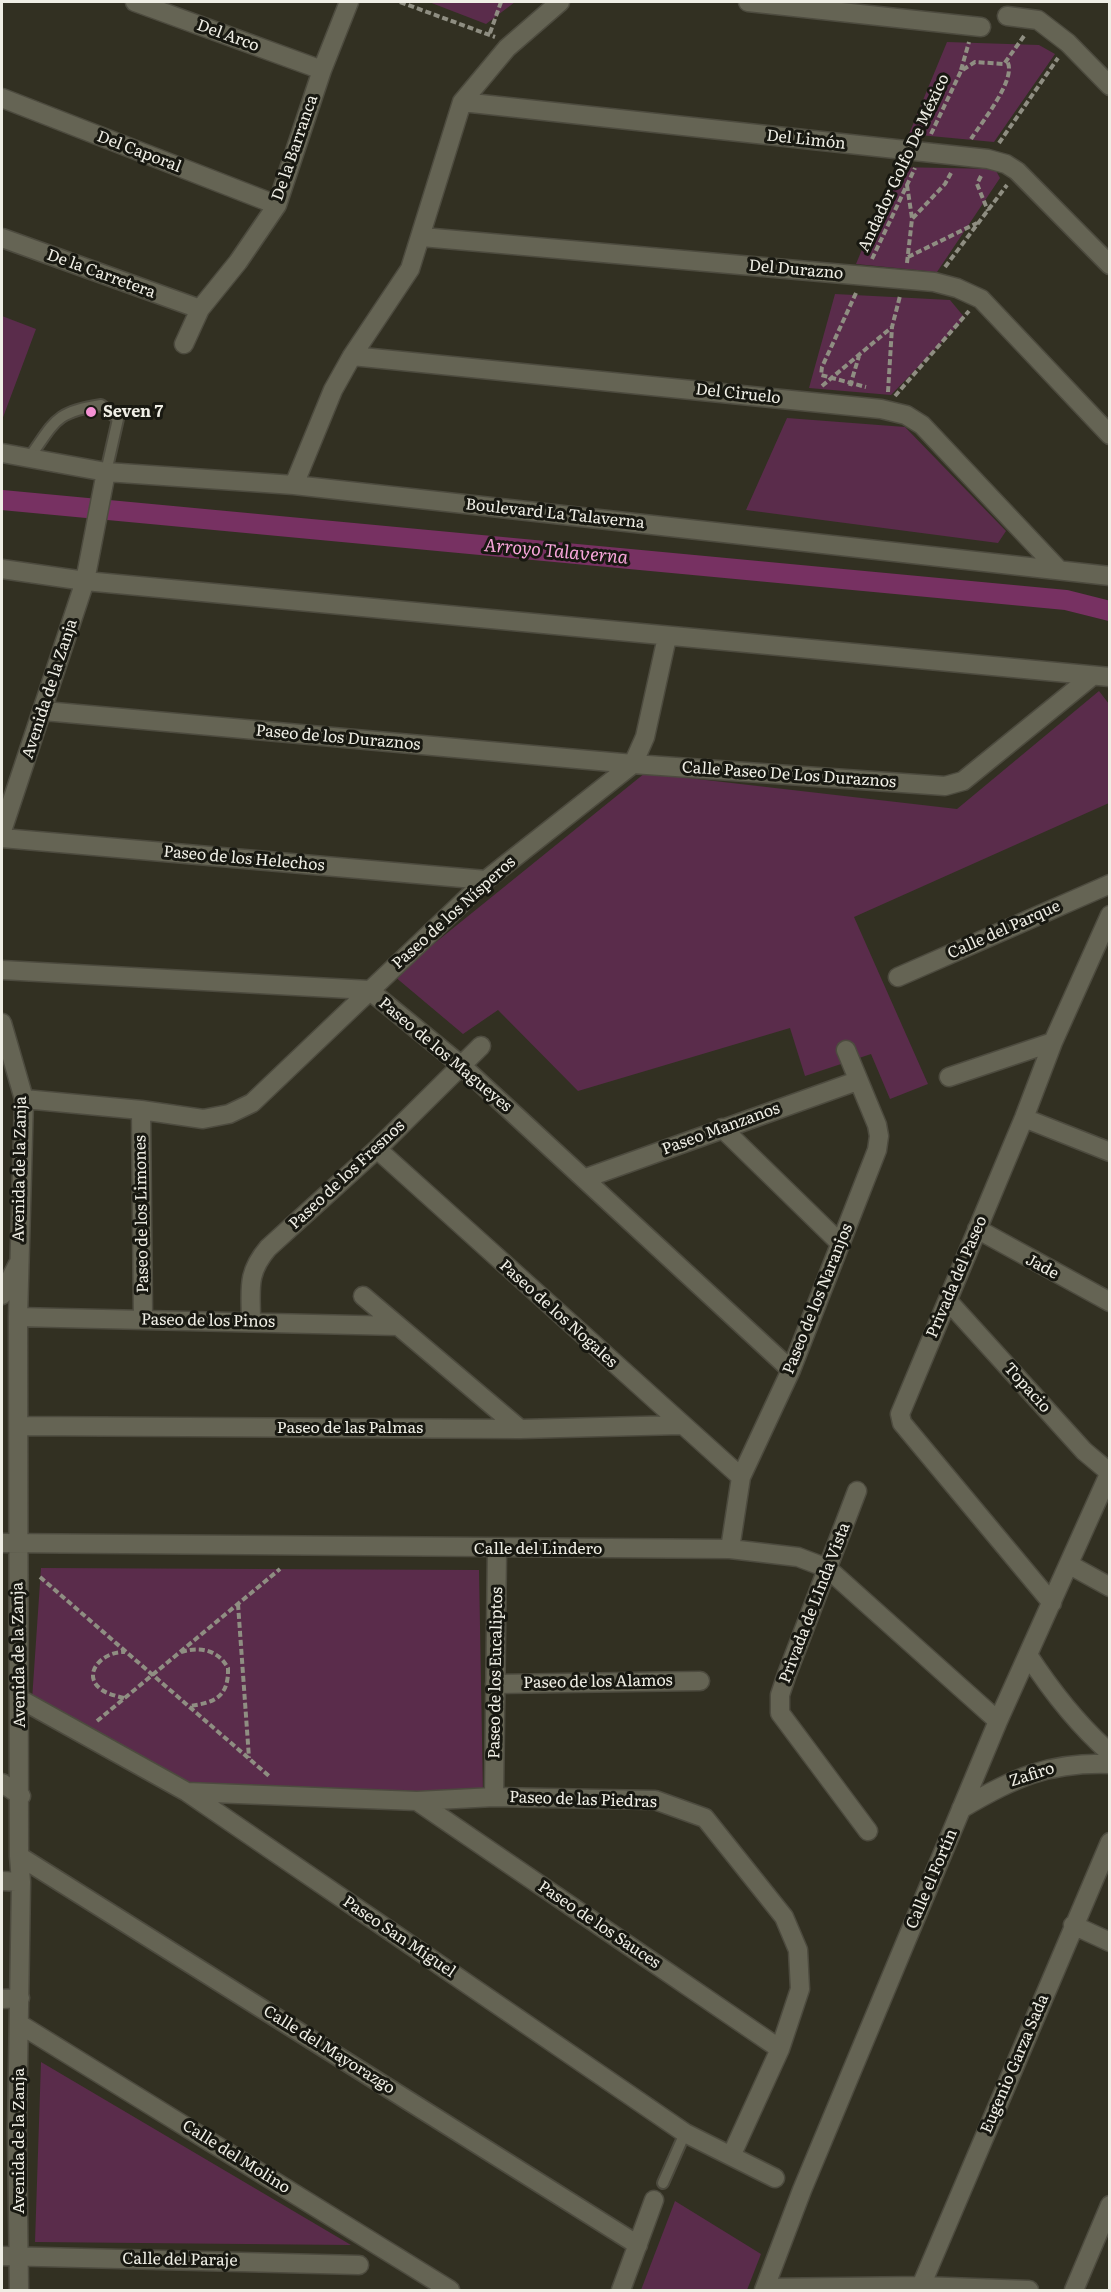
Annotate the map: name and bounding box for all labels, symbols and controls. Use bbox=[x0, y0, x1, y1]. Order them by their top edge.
street label: Del Arco bbox=[194, 16, 262, 56]
street label: Andador Golfo De México bbox=[854, 71, 954, 255]
street label: De la Barranca bbox=[268, 93, 322, 203]
street label: Del Limón bbox=[765, 126, 847, 154]
street label: Del Caporal bbox=[94, 127, 184, 177]
street label: De la Carretera bbox=[44, 245, 158, 303]
street label: Del Durazno bbox=[748, 256, 844, 284]
street label: Del Ciruelo bbox=[694, 380, 782, 408]
place label: Seven 7 bbox=[103, 402, 163, 422]
marker: Seven 7 bbox=[84, 405, 98, 419]
street label: Boulevard La Talaverna bbox=[464, 495, 646, 533]
water label: Arroyo Talaverna bbox=[483, 535, 629, 569]
street label: Avenida de la Zanja bbox=[18, 617, 82, 761]
street label: Paseo de los Duraznos bbox=[255, 721, 421, 755]
street label: Calle Paseo De Los Duraznos bbox=[681, 758, 897, 792]
street label: Paseo de los Helechos bbox=[163, 842, 325, 876]
street label: Paseo de los Nísperos bbox=[388, 853, 520, 973]
street label: Calle del Parque bbox=[945, 897, 1063, 963]
street label: Paseo de los Magueyes bbox=[375, 994, 515, 1116]
street label: Avenida de la Zanja bbox=[9, 1096, 31, 1242]
street label: Paseo Manzanos bbox=[659, 1099, 783, 1159]
street label: Paseo de los Fresnos bbox=[285, 1116, 409, 1234]
street label: Paseo de los Limones bbox=[131, 1135, 153, 1293]
street label: Privada del Paseo bbox=[923, 1213, 991, 1341]
street label: Paseo de los Naranjos bbox=[779, 1221, 857, 1377]
street label: Jade bbox=[1022, 1250, 1062, 1284]
street label: Paseo de los Nogales bbox=[495, 1256, 621, 1372]
street label: Paseo de los Pinos bbox=[141, 1310, 275, 1332]
street label: Topacio bbox=[999, 1359, 1055, 1417]
street label: Paseo de las Palmas bbox=[277, 1418, 423, 1438]
street label: Privada de LInda Vista bbox=[776, 1520, 854, 1686]
street label: Calle del Lindero bbox=[474, 1539, 602, 1559]
street label: Avenida de la Zanja bbox=[8, 1582, 30, 1728]
street label: Paseo de los Eucaliptos bbox=[485, 1587, 507, 1759]
street label: Paseo de los Alamos bbox=[523, 1671, 673, 1693]
street label: Zafiro bbox=[1007, 1759, 1057, 1791]
street label: Paseo de las Piedras bbox=[509, 1788, 657, 1812]
street label: Calle el Fortín bbox=[902, 1826, 962, 1932]
street label: Paseo de los Sauces bbox=[534, 1877, 664, 1973]
street label: Paseo San Miguel bbox=[339, 1892, 459, 1982]
street label: Eugenio Garza Sada bbox=[977, 1991, 1053, 2137]
street label: Calle del Mayorazgo bbox=[260, 2002, 398, 2098]
street label: Avenida de la Zanja bbox=[9, 2068, 29, 2214]
street label: Calle del Molino bbox=[179, 2116, 293, 2198]
street label: Calle del Paraje bbox=[122, 2249, 238, 2271]

